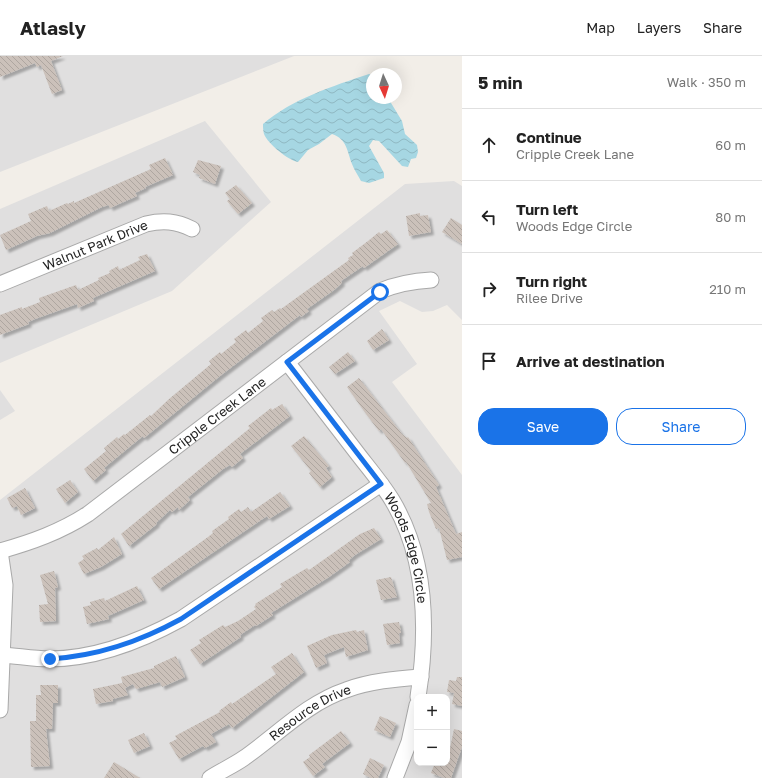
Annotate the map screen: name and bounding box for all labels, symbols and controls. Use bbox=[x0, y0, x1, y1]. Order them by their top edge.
text: Atlasly bbox=[20, 16, 86, 39]
text: Map bbox=[586, 19, 615, 36]
text: Layers bbox=[637, 19, 681, 36]
text: Share bbox=[703, 19, 742, 36]
north arrow bbox=[366, 68, 402, 104]
text: 5 min bbox=[478, 72, 522, 93]
text: Walk · 350 m bbox=[667, 74, 746, 90]
text: Continue bbox=[516, 128, 582, 146]
icon: ahead bbox=[478, 134, 500, 156]
text: 60 m bbox=[715, 137, 746, 153]
text: Cripple Creek Lane bbox=[516, 146, 634, 162]
text: Turn left bbox=[516, 200, 578, 218]
icon: left bbox=[478, 206, 500, 228]
text: 80 m bbox=[715, 209, 746, 225]
street label: Walnut Park Drive bbox=[41, 216, 150, 273]
text: Woods Edge Circle bbox=[516, 218, 632, 234]
text: Turn right bbox=[516, 272, 587, 290]
icon: right bbox=[478, 278, 500, 300]
text: 210 m bbox=[709, 281, 746, 297]
route start bbox=[371, 283, 389, 301]
text: Rilee Drive bbox=[516, 290, 583, 306]
icon: arrive bbox=[478, 350, 500, 372]
text: Arrive at destination bbox=[516, 352, 665, 370]
street label: Cripple Creek Lane bbox=[165, 373, 269, 458]
button: Save bbox=[478, 408, 608, 445]
button: Share bbox=[616, 408, 746, 445]
street label: Woods Edge Circle bbox=[381, 489, 431, 604]
route end bbox=[41, 650, 59, 668]
street label: Resource Drive bbox=[266, 681, 353, 744]
map controls bbox=[414, 694, 450, 766]
button: + bbox=[414, 694, 450, 730]
button: − bbox=[414, 730, 450, 766]

